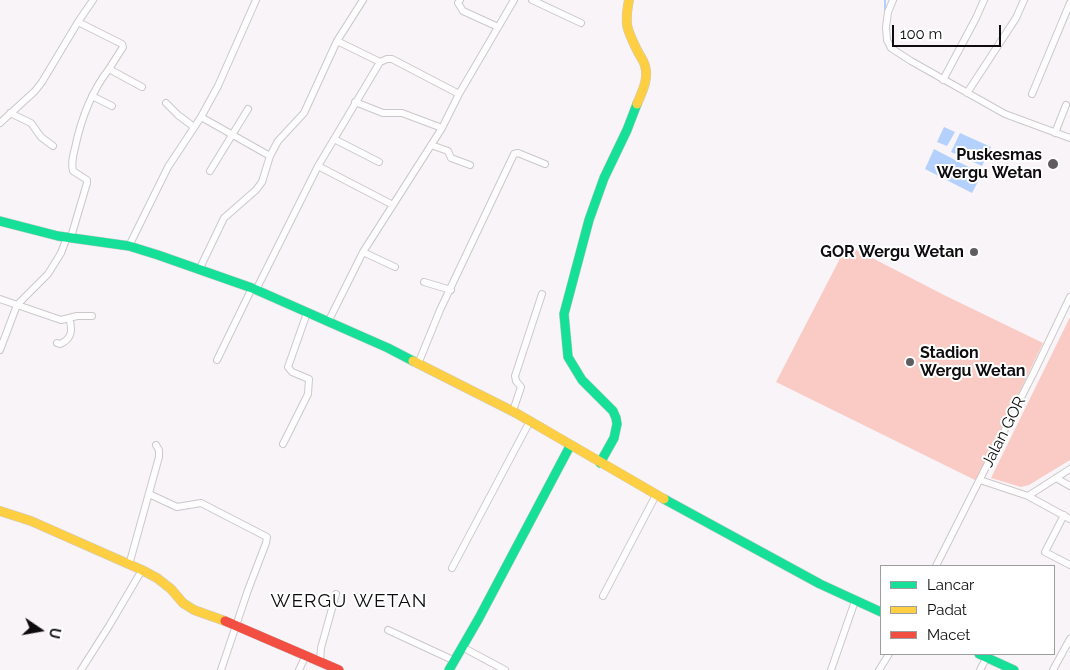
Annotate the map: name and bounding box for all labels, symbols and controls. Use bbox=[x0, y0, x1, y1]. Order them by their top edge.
scale bar bbox=[895, 15, 1004, 47]
text: 100 m bbox=[900, 25, 942, 43]
place label: Puskesmas Wergu Wetan bbox=[936, 145, 1042, 183]
marker: Puskesmas Wergu Wetan bbox=[1046, 157, 1060, 171]
place label: GOR Wergu Wetan bbox=[820, 242, 964, 262]
marker: GOR Wergu Wetan bbox=[968, 246, 980, 258]
place label: Stadion Wergu Wetan bbox=[920, 343, 1026, 381]
marker: Stadion Wergu Wetan bbox=[904, 356, 916, 368]
street label: Jalan GOR bbox=[978, 393, 1030, 471]
legend bbox=[880, 565, 1055, 655]
text: Lancar bbox=[927, 576, 974, 594]
district label: WERGU WETAN bbox=[269, 590, 429, 612]
text: Padat bbox=[927, 601, 967, 619]
north arrow bbox=[15, 605, 65, 655]
text: U bbox=[46, 626, 64, 640]
text: Macet bbox=[927, 626, 970, 644]

